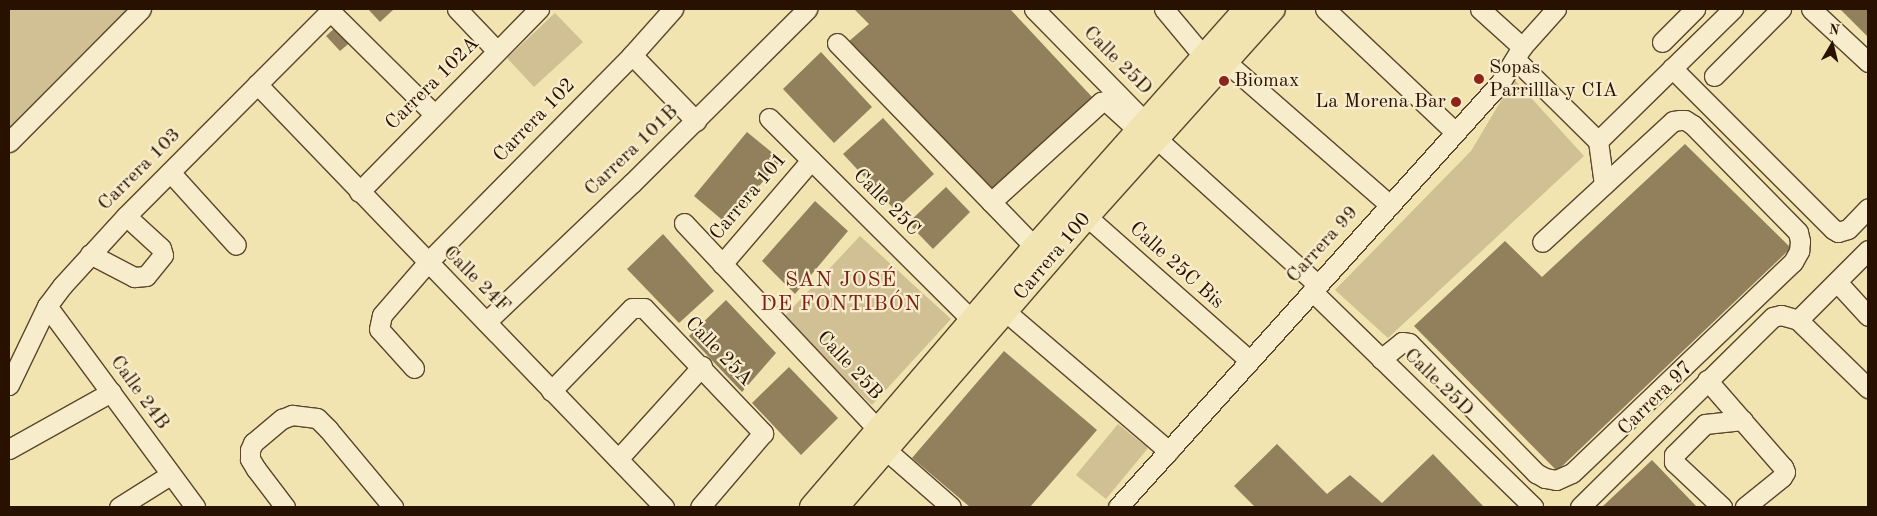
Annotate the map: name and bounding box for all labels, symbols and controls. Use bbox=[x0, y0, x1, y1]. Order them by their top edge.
north arrow bbox=[1807, 20, 1857, 70]
street label: Calle 25D bbox=[1078, 22, 1156, 100]
text: N bbox=[1828, 22, 1840, 38]
street label: Carrera 102A bbox=[381, 32, 485, 136]
place label: Sopas Parrillla y CIA bbox=[1489, 56, 1618, 103]
place label: Biomax bbox=[1234, 69, 1299, 93]
marker: Sopas Parrillla y CIA bbox=[1473, 73, 1485, 85]
street label: Carrera 102 bbox=[489, 74, 581, 168]
marker: Biomax bbox=[1218, 75, 1230, 87]
place label: La Morena Bar bbox=[1315, 90, 1446, 114]
marker: La Morena Bar bbox=[1450, 96, 1462, 108]
street label: Carrera 101B bbox=[580, 100, 684, 202]
street label: Carrera 103 bbox=[94, 124, 186, 216]
street label: Carrera 101 bbox=[705, 148, 793, 246]
street label: Calle 25C bbox=[847, 164, 925, 242]
street label: Carrera 99 bbox=[1282, 201, 1364, 289]
street label: Carrera 100 bbox=[1009, 208, 1097, 306]
street label: Calle 25C Bis bbox=[1124, 217, 1228, 315]
street label: Calle 24F bbox=[437, 241, 515, 319]
district label: SAN JOSÉ DE FONTIBÓN bbox=[759, 268, 923, 318]
street label: Calle 25A bbox=[679, 312, 757, 392]
street label: Calle 25B bbox=[811, 326, 887, 406]
street label: Calle 25D bbox=[1398, 344, 1478, 422]
street label: Calle 24B bbox=[104, 351, 174, 435]
street label: Carrera 97 bbox=[1614, 357, 1698, 441]

